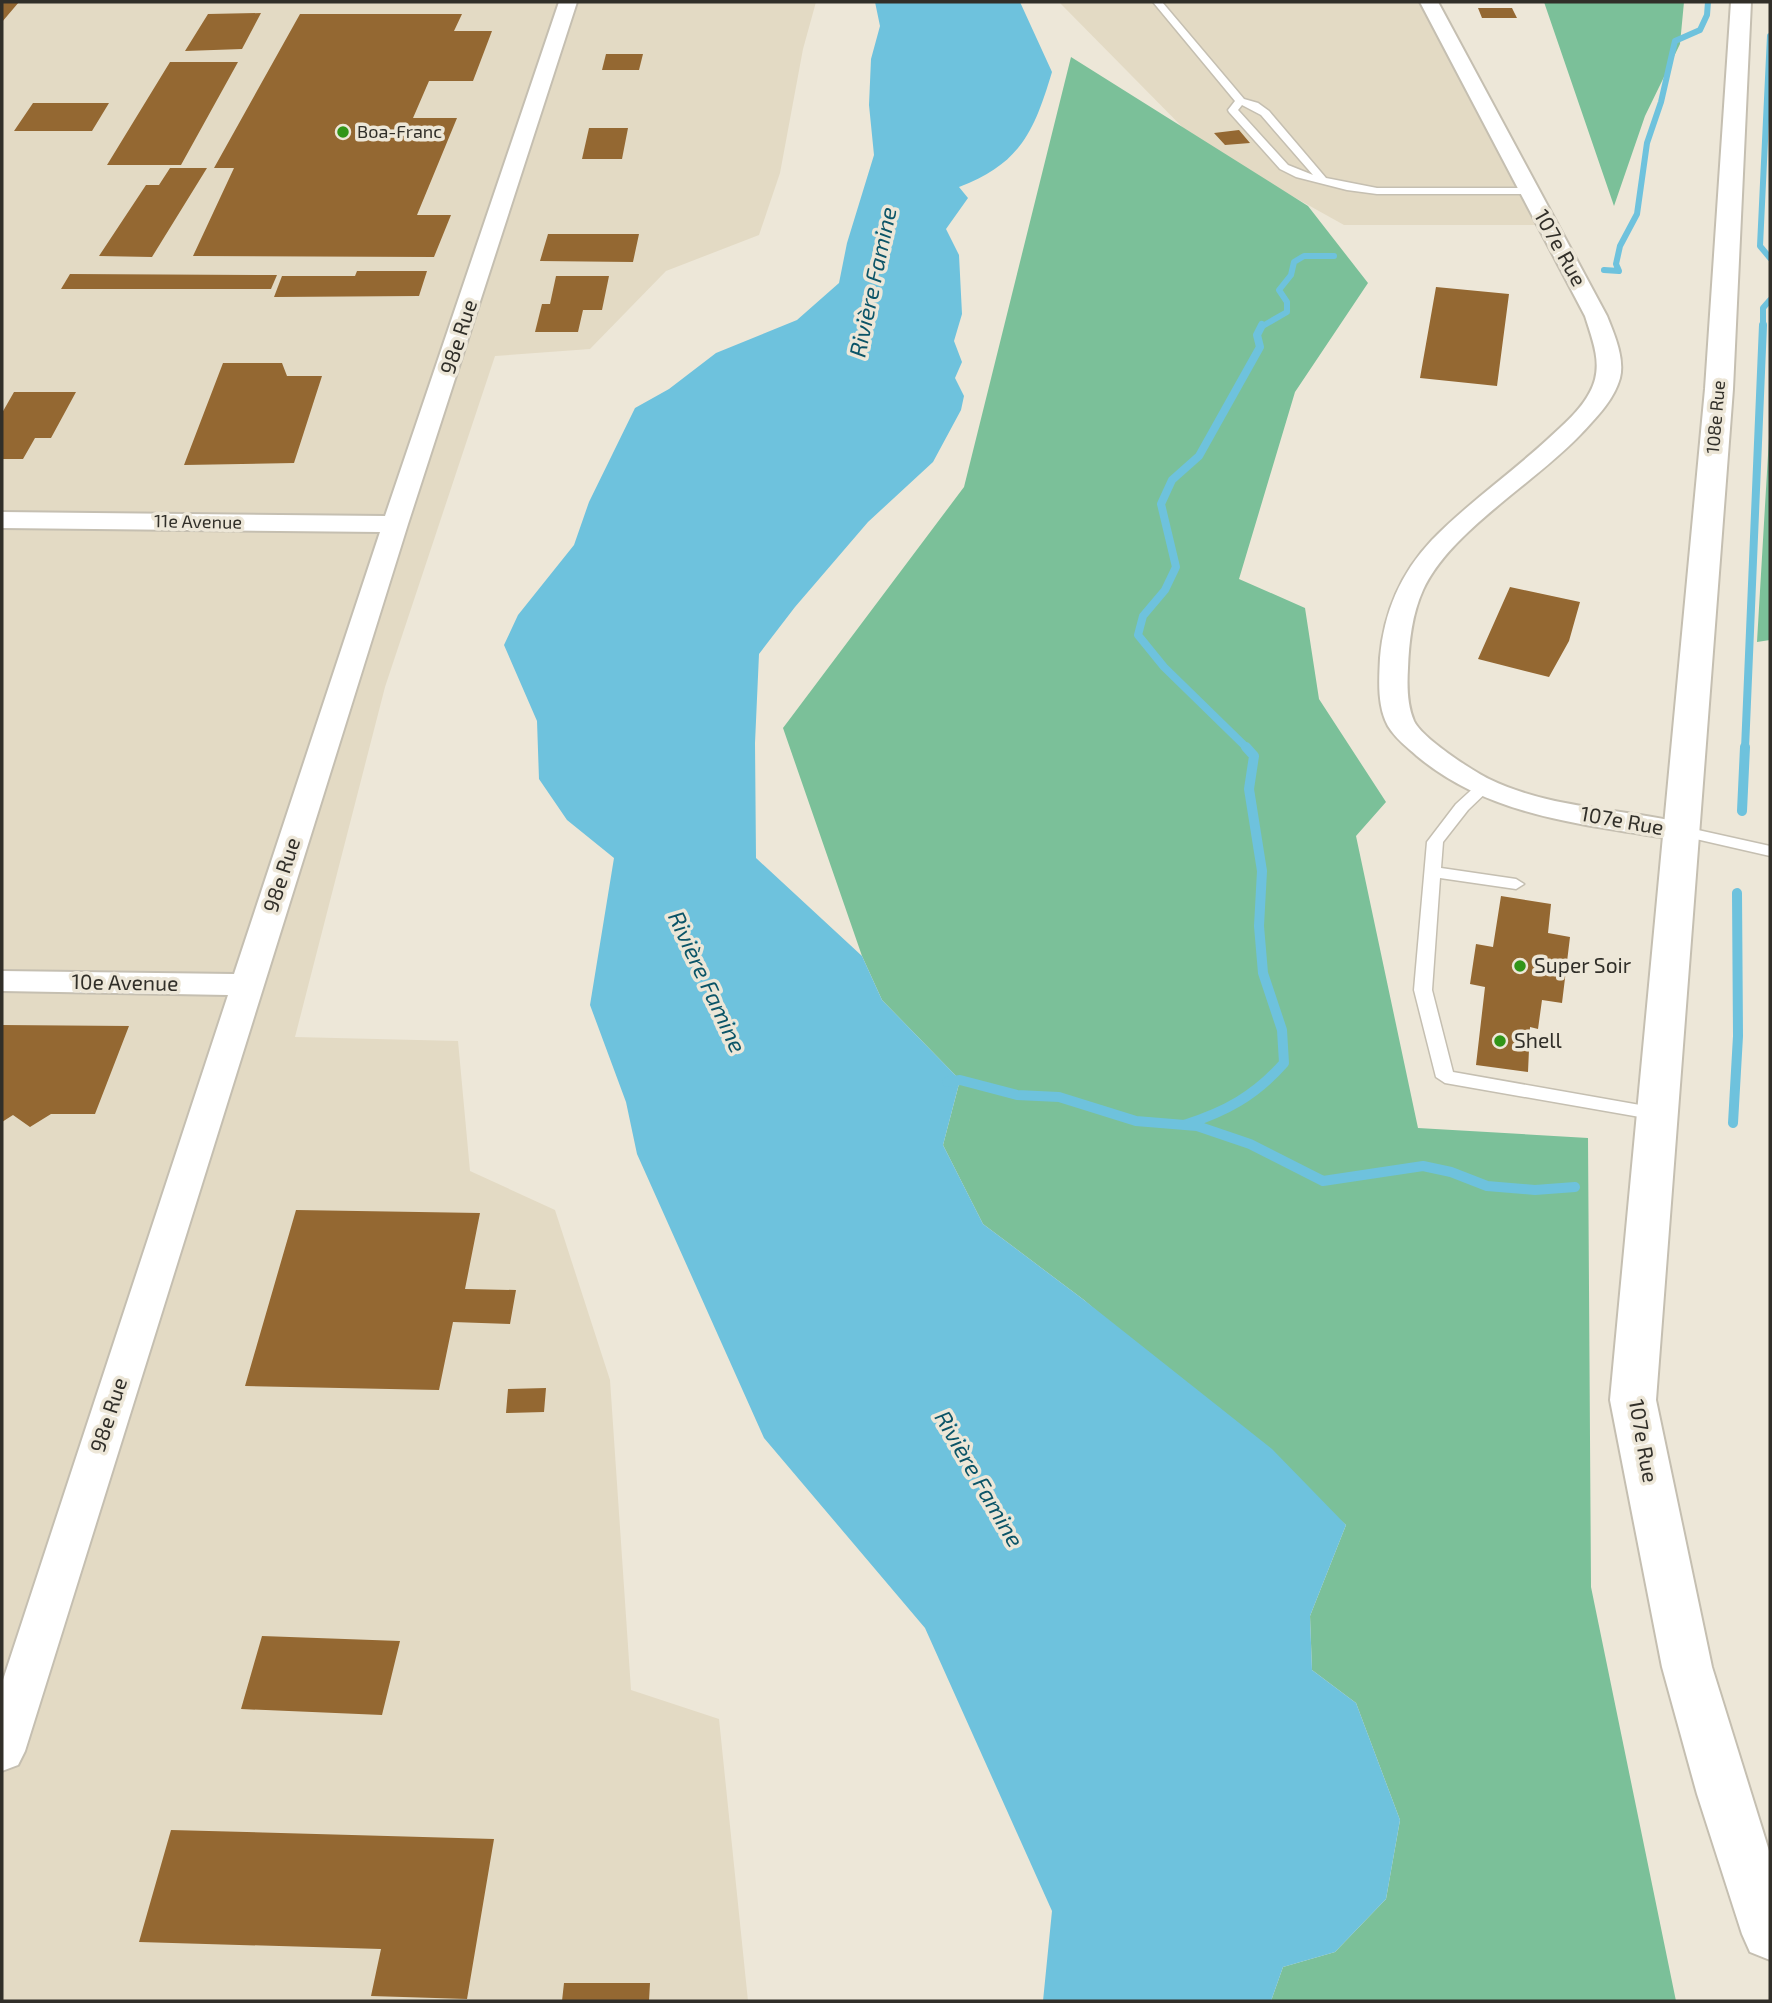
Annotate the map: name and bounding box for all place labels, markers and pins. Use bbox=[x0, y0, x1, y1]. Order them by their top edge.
place label: Boa-Franc bbox=[357, 120, 442, 142]
marker: Boa-Franc bbox=[335, 124, 351, 140]
place label: Super Soir bbox=[1534, 952, 1632, 977]
marker: Super Soir bbox=[1512, 958, 1528, 974]
place label: Shell bbox=[1514, 1027, 1562, 1052]
marker: Shell bbox=[1492, 1033, 1508, 1049]

